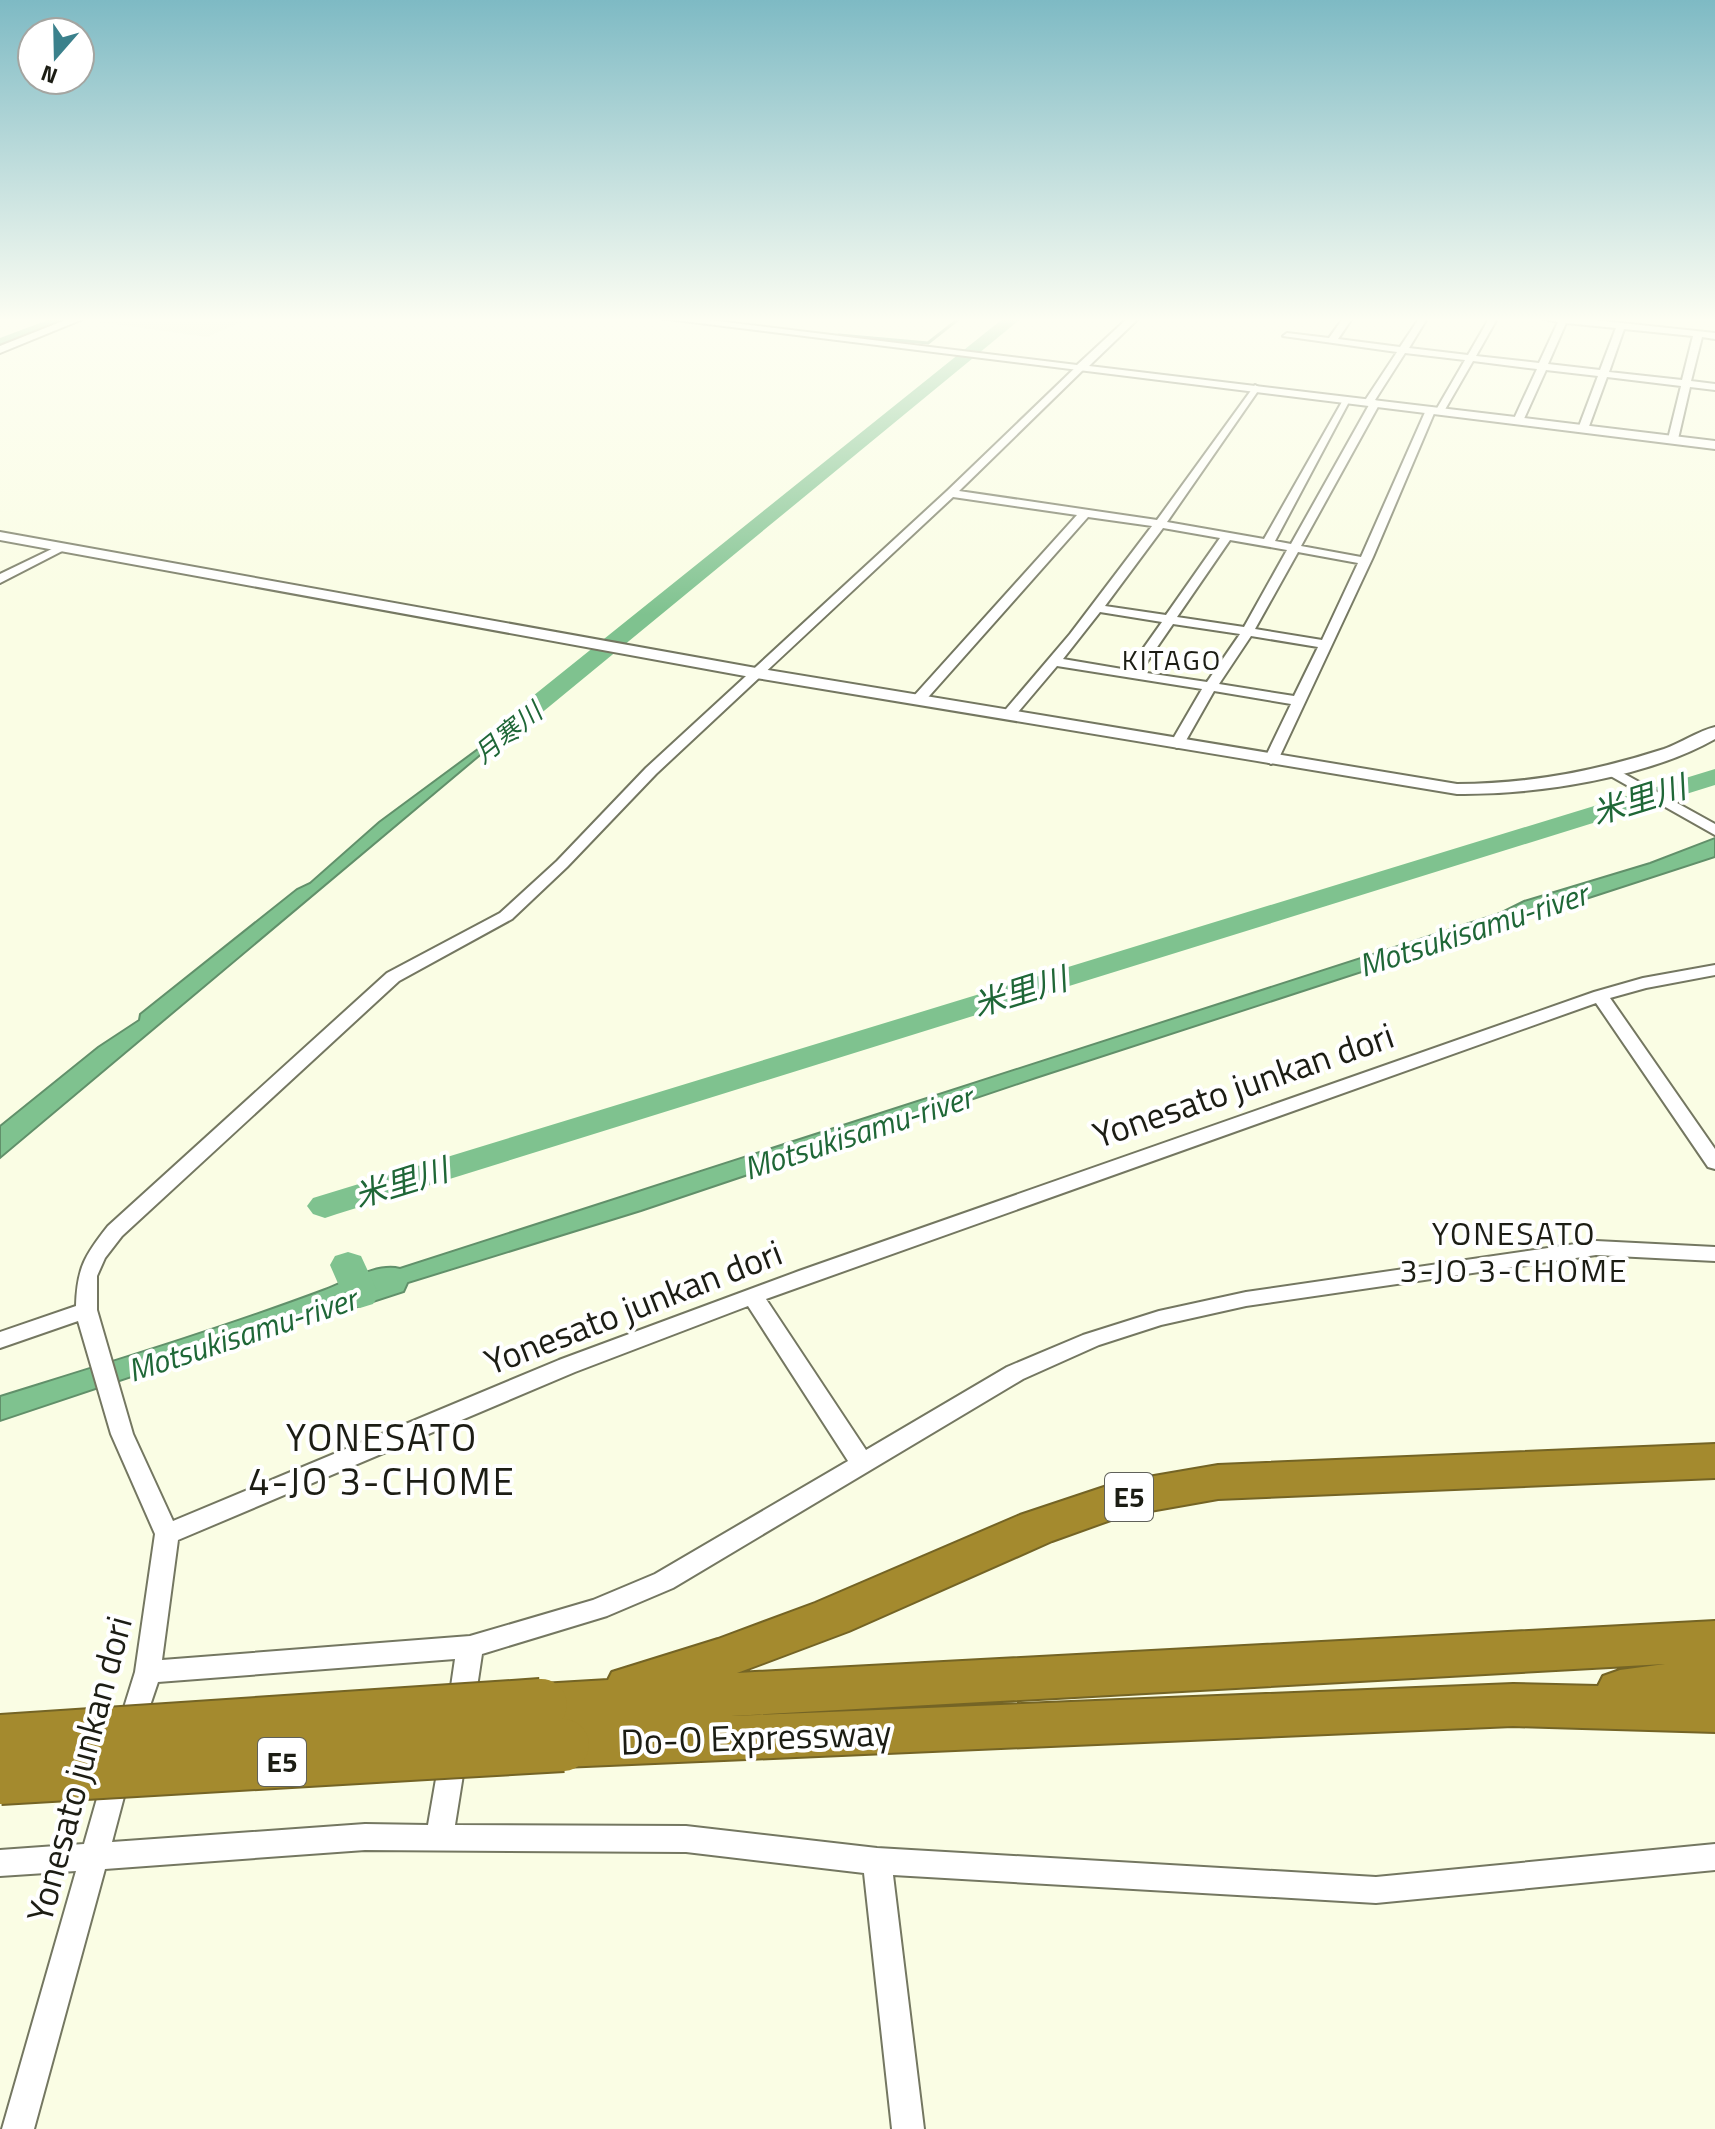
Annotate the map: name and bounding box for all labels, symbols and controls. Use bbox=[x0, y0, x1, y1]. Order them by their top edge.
north arrow bbox=[16, 16, 96, 96]
text: N bbox=[36, 56, 62, 93]
district label: KITAGO bbox=[1122, 638, 1222, 681]
water label: 月寒川 bbox=[465, 691, 553, 772]
water label: 米里川 bbox=[1586, 761, 1694, 836]
water label: Motsukisamu-river bbox=[1352, 868, 1597, 989]
water label: 米里川 bbox=[967, 953, 1075, 1028]
street label: Yonesato junkan dori bbox=[1085, 1007, 1401, 1162]
water label: Motsukisamu-river bbox=[737, 1071, 982, 1192]
water label: 米里川 bbox=[348, 1144, 456, 1219]
district label: YONESATO 3-JO 3-CHOME bbox=[1399, 1209, 1629, 1294]
street label: Yonesato junkan dori bbox=[476, 1224, 790, 1389]
water label: Motsukisamu-river bbox=[121, 1273, 366, 1394]
district label: YONESATO 4-JO 3-CHOME bbox=[248, 1408, 516, 1510]
road number: E5 bbox=[1105, 1473, 1153, 1521]
street label: Yonesato junkan dori bbox=[11, 1610, 146, 1928]
street label: Do-O Expressway bbox=[620, 1704, 892, 1769]
road number: E5 bbox=[258, 1738, 306, 1786]

